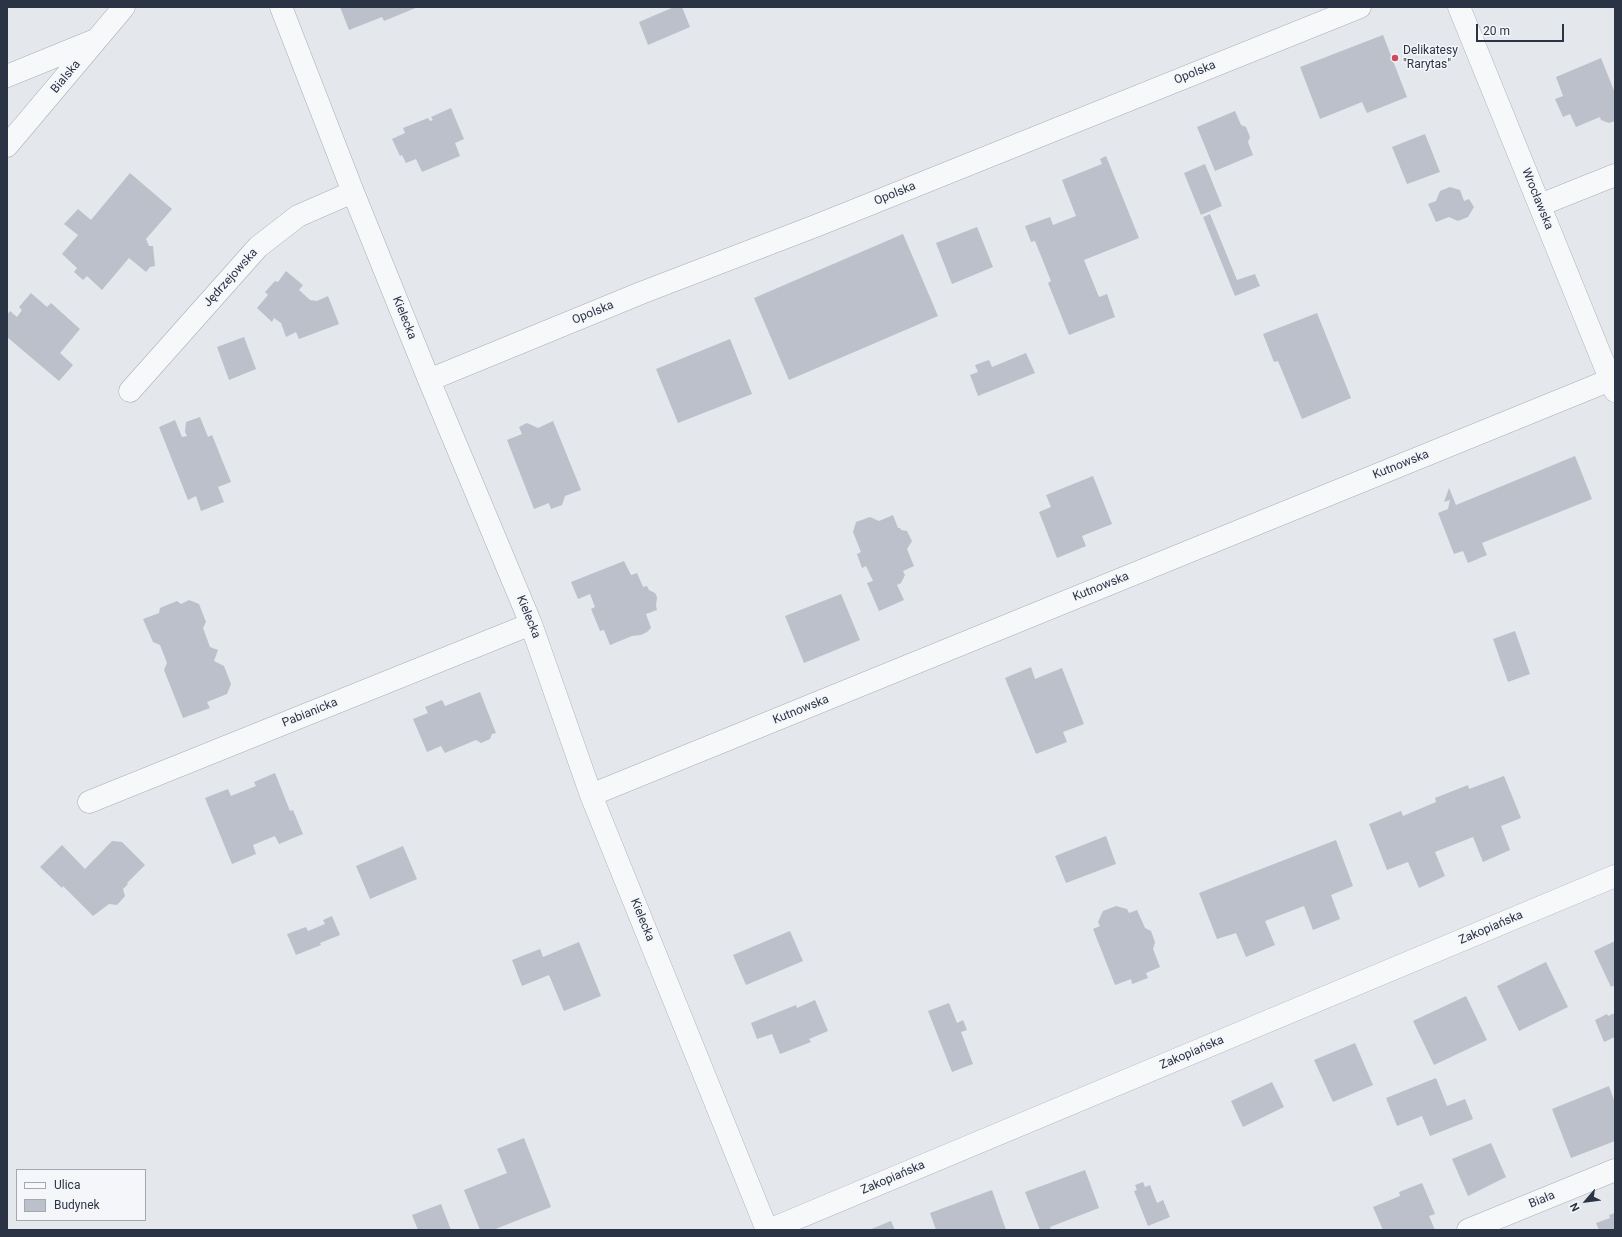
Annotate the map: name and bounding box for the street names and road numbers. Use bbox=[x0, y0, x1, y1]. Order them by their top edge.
street label: Bialska bbox=[48, 58, 84, 96]
street label: Opolska bbox=[1172, 58, 1218, 88]
street label: Wrocławska bbox=[1518, 166, 1556, 232]
street label: Opolska bbox=[872, 179, 918, 209]
street label: Jędrzejowska bbox=[201, 246, 261, 310]
street label: Kielecka bbox=[389, 294, 419, 342]
street label: Opolska bbox=[570, 298, 616, 328]
street label: Kutnowska bbox=[1371, 447, 1431, 483]
street label: Kutnowska bbox=[1071, 569, 1131, 605]
street label: Kielecka bbox=[513, 593, 543, 641]
street label: Kutnowska bbox=[771, 692, 831, 728]
street label: Pabianicka bbox=[280, 695, 340, 731]
street label: Kielecka bbox=[627, 896, 657, 944]
street label: Zakopiańska bbox=[1457, 908, 1525, 948]
street label: Zakopiańska bbox=[1158, 1033, 1226, 1073]
street label: Zakopiańska bbox=[859, 1158, 927, 1198]
street label: Biała bbox=[1527, 1188, 1557, 1212]

